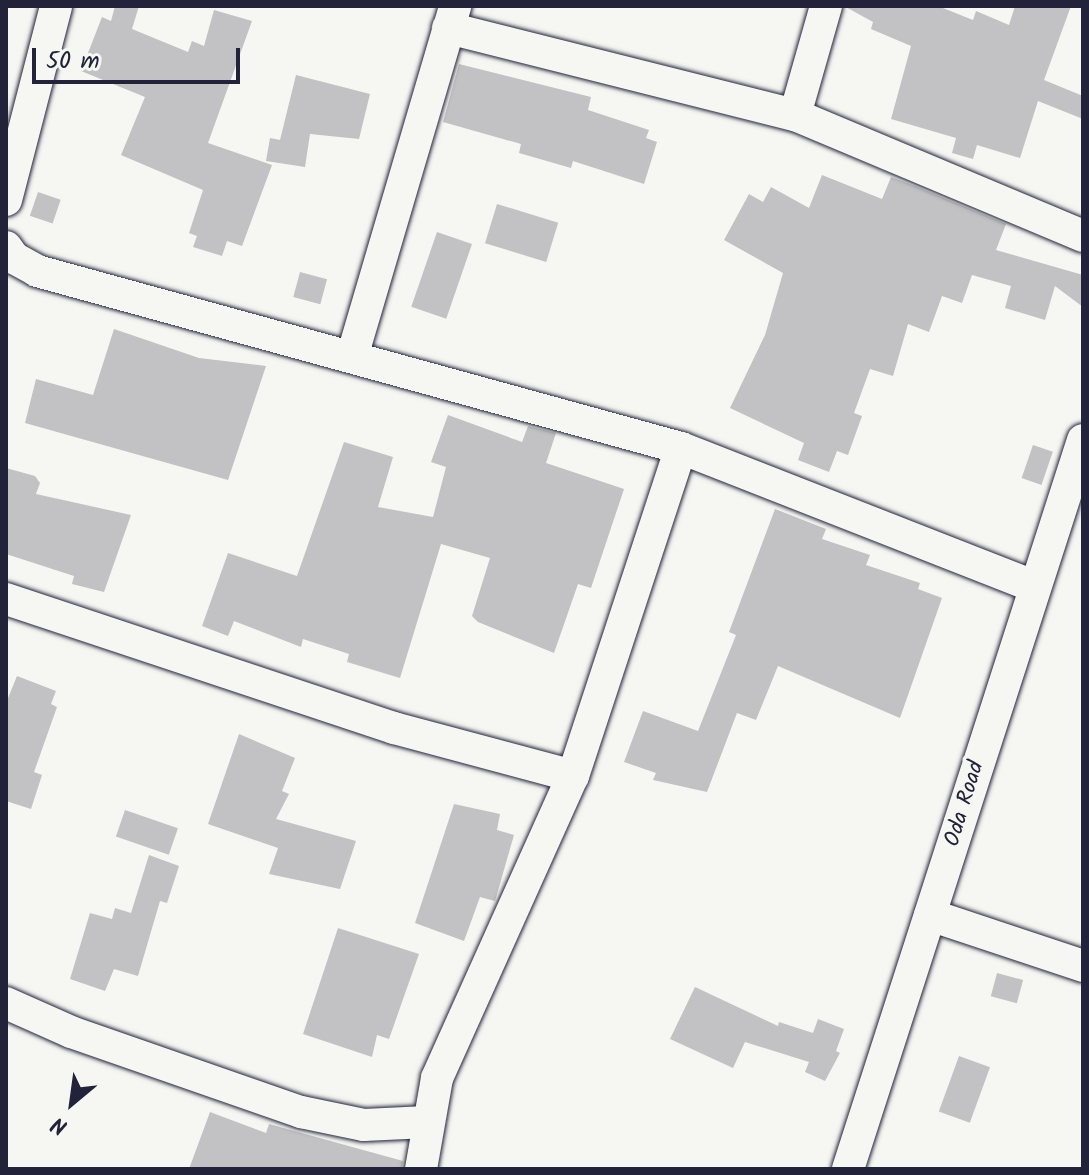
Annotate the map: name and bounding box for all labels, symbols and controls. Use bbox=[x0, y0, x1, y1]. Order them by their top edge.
scale bar bbox=[36, 32, 244, 82]
text: 50 m bbox=[46, 42, 100, 81]
street label: Oda Road bbox=[940, 758, 990, 850]
north arrow bbox=[32, 1063, 112, 1143]
text: N bbox=[46, 1106, 75, 1143]

